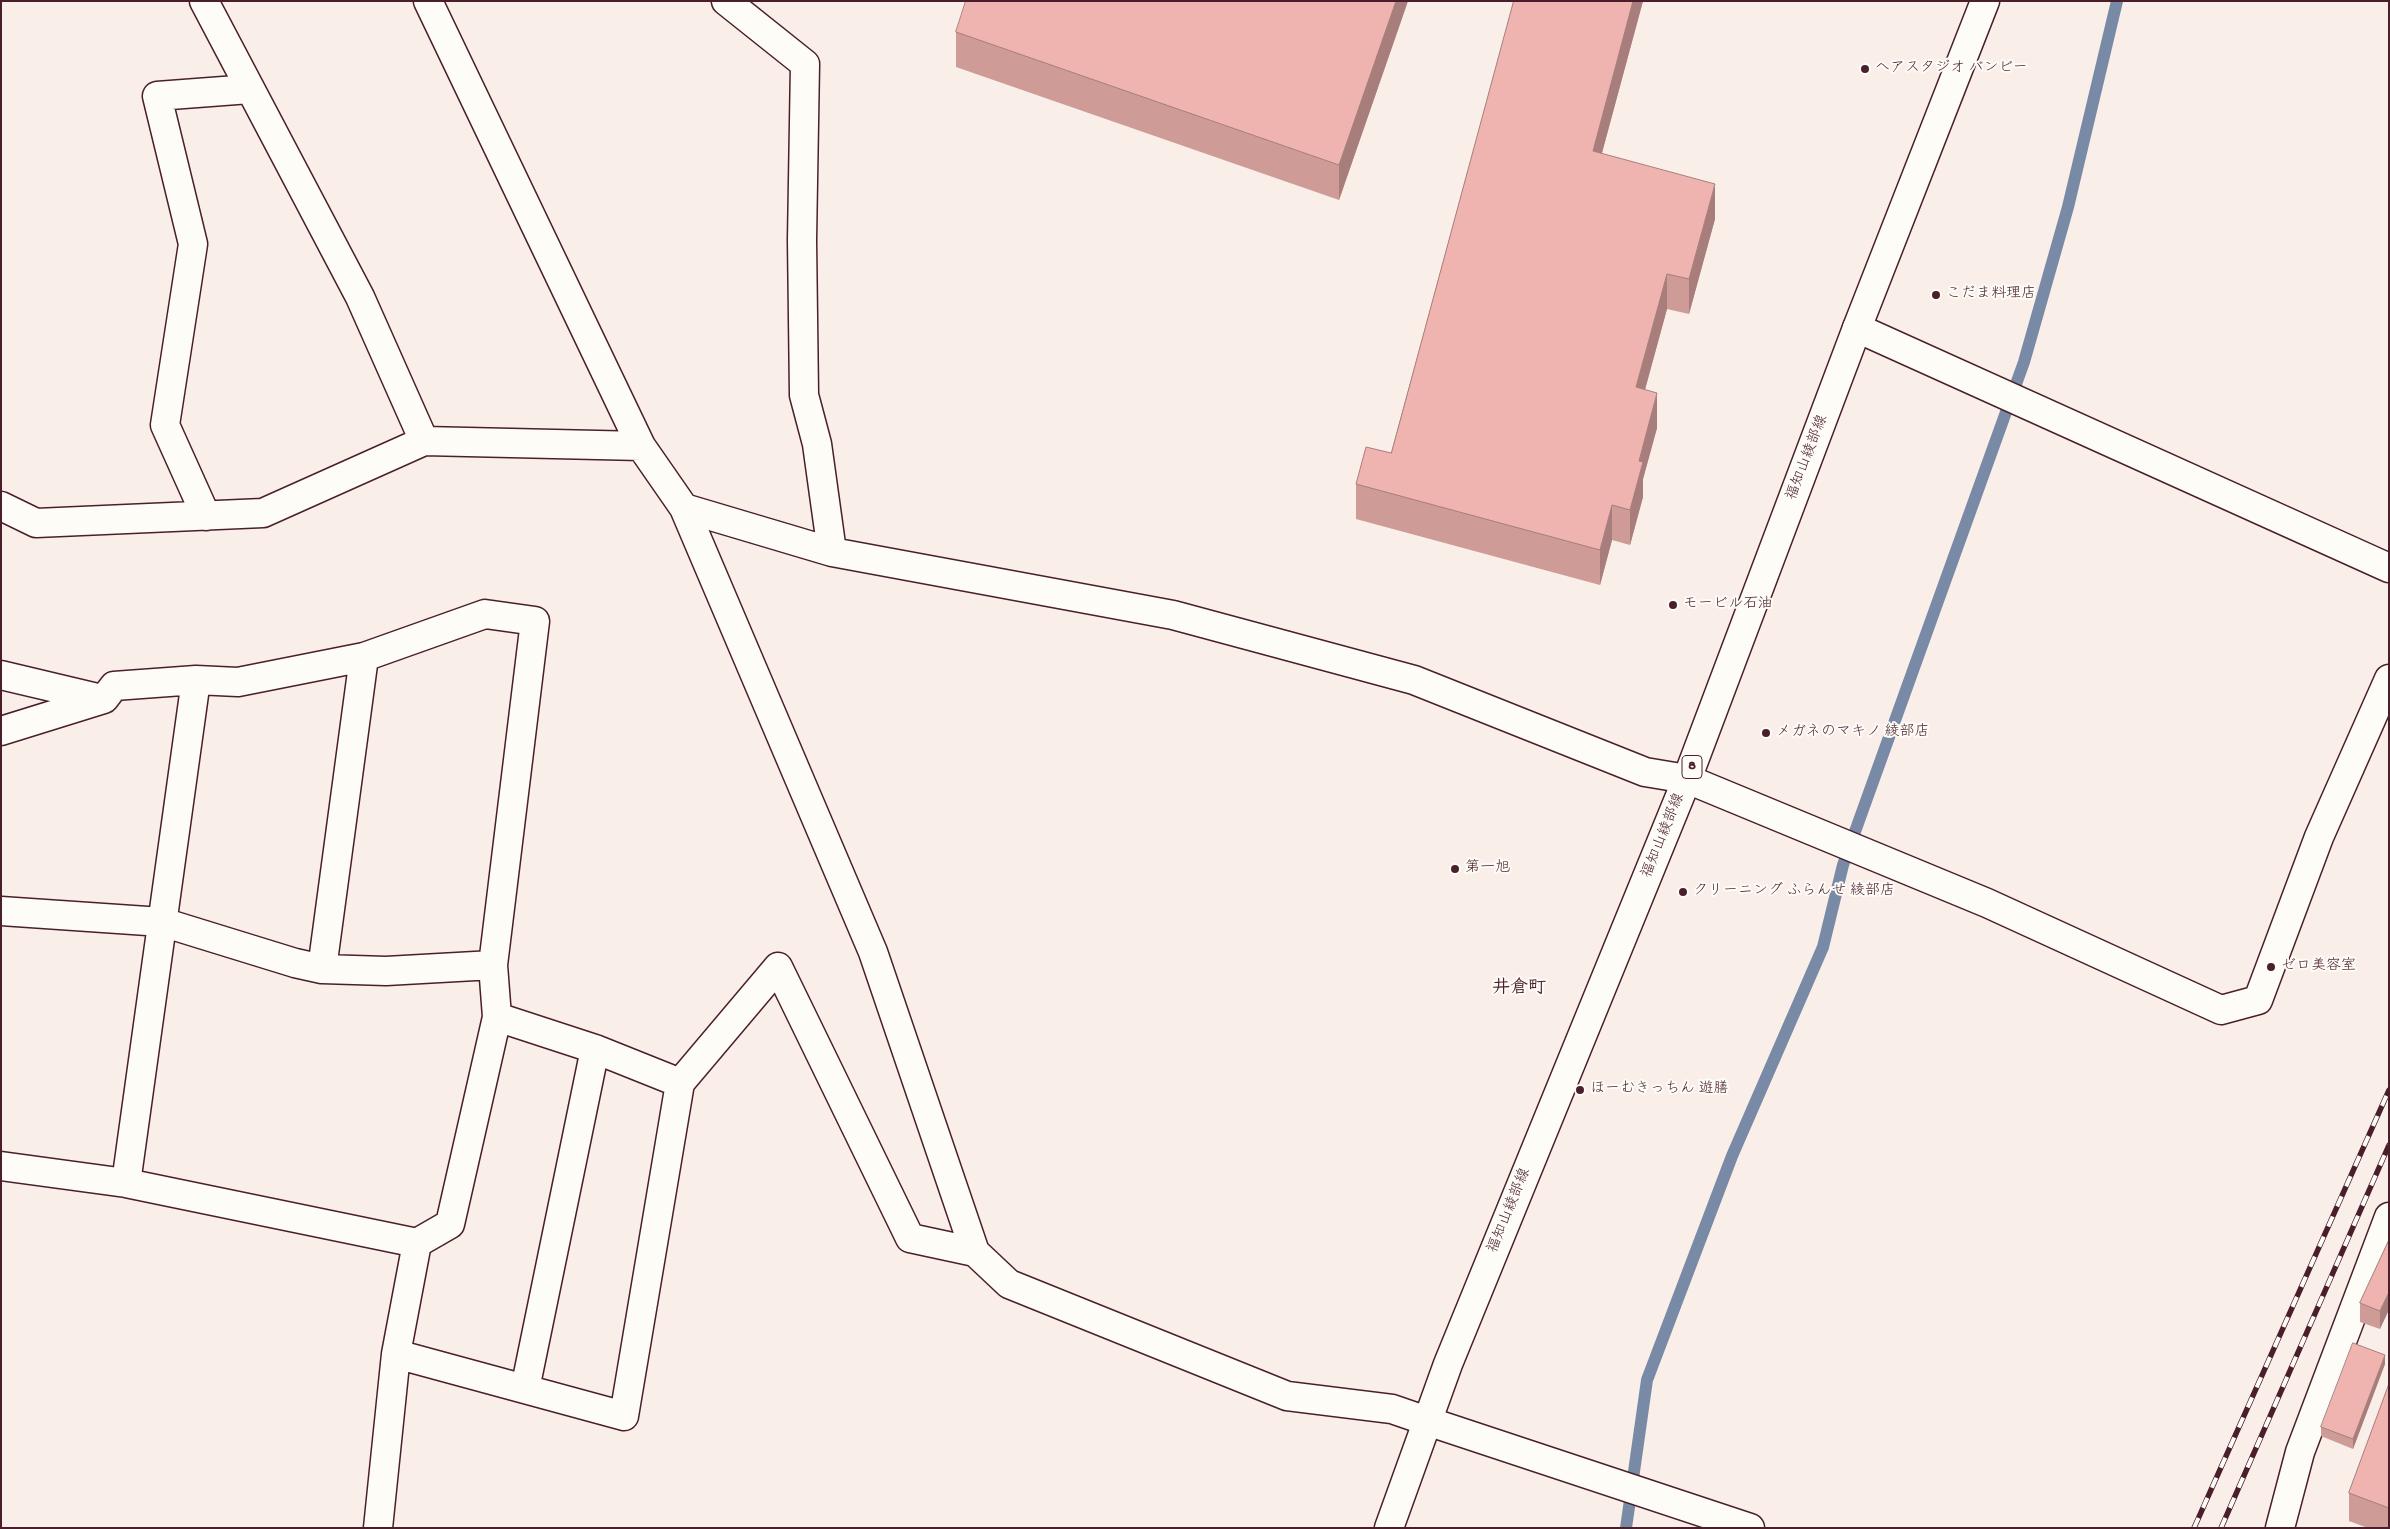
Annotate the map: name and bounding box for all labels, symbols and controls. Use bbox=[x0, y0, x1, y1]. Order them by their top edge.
place label: ヘアスタジオ バンビー bbox=[1875, 60, 2028, 78]
marker: ヘアスタジオ バンビー bbox=[1859, 63, 1871, 75]
place label: こだま料理店 bbox=[1946, 286, 2036, 304]
marker: こだま料理店 bbox=[1930, 289, 1942, 301]
street label: 福知山綾部線 bbox=[1783, 413, 1833, 503]
place label: モービル石油 bbox=[1683, 596, 1773, 614]
marker: モービル石油 bbox=[1667, 599, 1679, 611]
place label: メガネのマキノ 綾部店 bbox=[1776, 724, 1930, 742]
marker: メガネのマキノ 綾部店 bbox=[1760, 727, 1772, 739]
road number: 8 bbox=[1682, 756, 1702, 779]
street label: 福知山綾部線 bbox=[1639, 791, 1689, 881]
place label: 第一旭 bbox=[1465, 860, 1510, 878]
marker: 第一旭 bbox=[1449, 863, 1461, 875]
place label: クリーニング ふらんせ 綾部店 bbox=[1693, 883, 1895, 901]
marker: クリーニング ふらんせ 綾部店 bbox=[1677, 886, 1689, 898]
place label: ゼロ美容室 bbox=[2281, 958, 2356, 976]
marker: ゼロ美容室 bbox=[2265, 961, 2277, 973]
district label: 井倉町 bbox=[1492, 978, 1546, 1000]
place label: ほーむきっちん 遊膳 bbox=[1590, 1081, 1729, 1099]
marker: ほーむきっちん 遊膳 bbox=[1574, 1084, 1586, 1096]
street label: 福知山綾部線 bbox=[1485, 1166, 1535, 1256]

